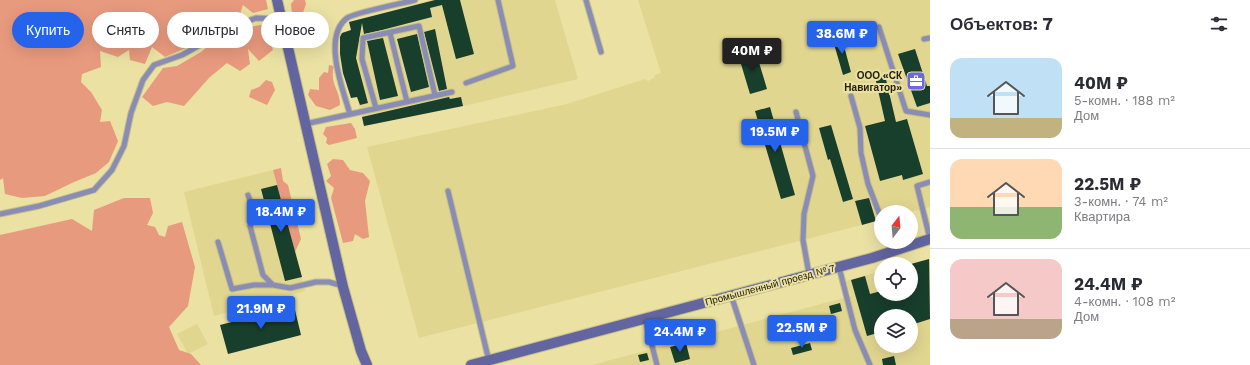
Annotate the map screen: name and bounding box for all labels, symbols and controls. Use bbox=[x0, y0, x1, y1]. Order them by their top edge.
chip: Купить bbox=[12, 12, 84, 48]
chip: Снять bbox=[92, 12, 159, 48]
chip: Фильтры bbox=[167, 12, 253, 48]
chip: Новое bbox=[261, 12, 329, 48]
icon: filters bbox=[1208, 13, 1230, 35]
text: Объектов: 7 bbox=[950, 14, 1053, 34]
pin: 38.6M ₽ bbox=[805, 21, 879, 55]
text: 38.6M ₽ bbox=[816, 26, 868, 41]
pin: 40M ₽ bbox=[724, 38, 780, 72]
text: 40M ₽ bbox=[731, 43, 773, 58]
place label: ООО «СК Навигатор» bbox=[844, 70, 903, 93]
office icon: ООО «СК Навигатор» bbox=[905, 70, 927, 92]
text: 40M ₽ bbox=[1074, 73, 1128, 93]
icon: home bbox=[982, 74, 1030, 122]
text: 5-комн. · 188 m² bbox=[1074, 93, 1175, 108]
text: Дом bbox=[1074, 108, 1099, 123]
pin: 19.5M ₽ bbox=[738, 119, 812, 153]
text: 19.5M ₽ bbox=[750, 124, 800, 139]
text: 22.5M ₽ bbox=[1074, 174, 1141, 194]
icon: home bbox=[982, 175, 1030, 223]
text: 3-комн. · 74 m² bbox=[1074, 194, 1168, 209]
pin: 18.4M ₽ bbox=[244, 199, 318, 233]
text: 18.4M ₽ bbox=[256, 204, 306, 219]
north arrow bbox=[874, 205, 918, 249]
map controls bbox=[874, 205, 918, 353]
text: Квартира bbox=[1074, 209, 1130, 224]
button: locate bbox=[874, 257, 918, 301]
street label: Промышленный проезд № 7 bbox=[704, 262, 837, 308]
text: 24.4M ₽ bbox=[1074, 274, 1143, 294]
icon: home bbox=[982, 275, 1030, 323]
text: 4-комн. · 108 m² bbox=[1074, 294, 1176, 309]
pin: 21.9M ₽ bbox=[224, 296, 298, 330]
text: 21.9M ₽ bbox=[236, 301, 286, 316]
button: layers bbox=[874, 309, 918, 353]
text: Дом bbox=[1074, 309, 1099, 324]
pin: 22.5M ₽ bbox=[765, 315, 839, 349]
pin: 24.4M ₽ bbox=[643, 319, 717, 353]
text: 22.5M ₽ bbox=[776, 320, 828, 335]
text: 24.4M ₽ bbox=[654, 324, 706, 339]

